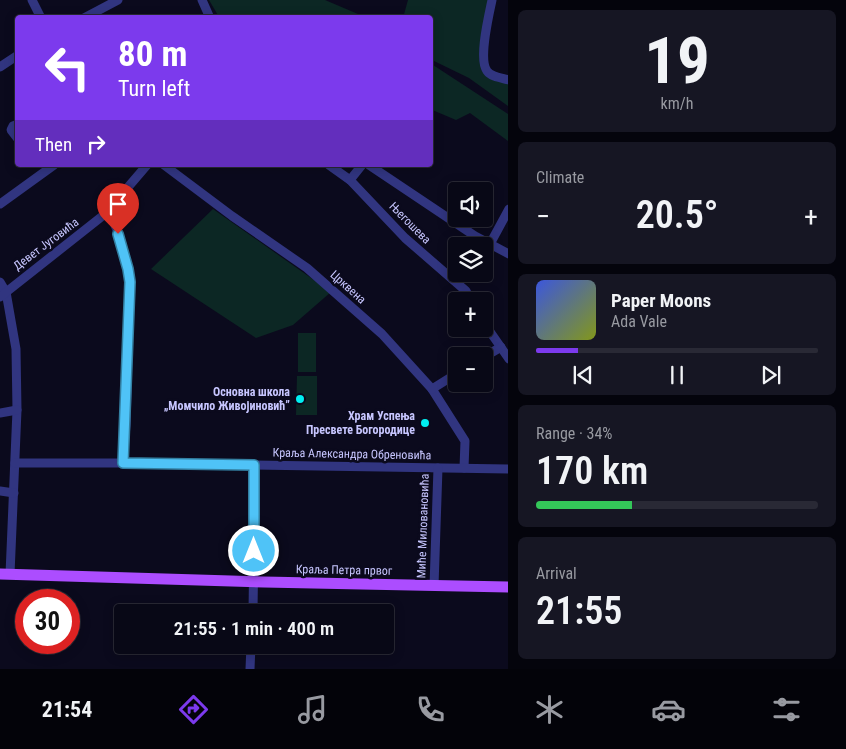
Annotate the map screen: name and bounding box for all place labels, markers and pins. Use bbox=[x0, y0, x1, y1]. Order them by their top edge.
pin bbox=[97, 183, 139, 234]
place label: Основна школа „Момчило Живојиновић” bbox=[164, 385, 290, 413]
marker: Основна школа „Момчило Живојиновић” bbox=[294, 393, 306, 405]
place label: Храм Успења Пресвете Богородице bbox=[306, 409, 415, 437]
marker: Храм Успења Пресвете Богородице bbox=[419, 417, 431, 429]

